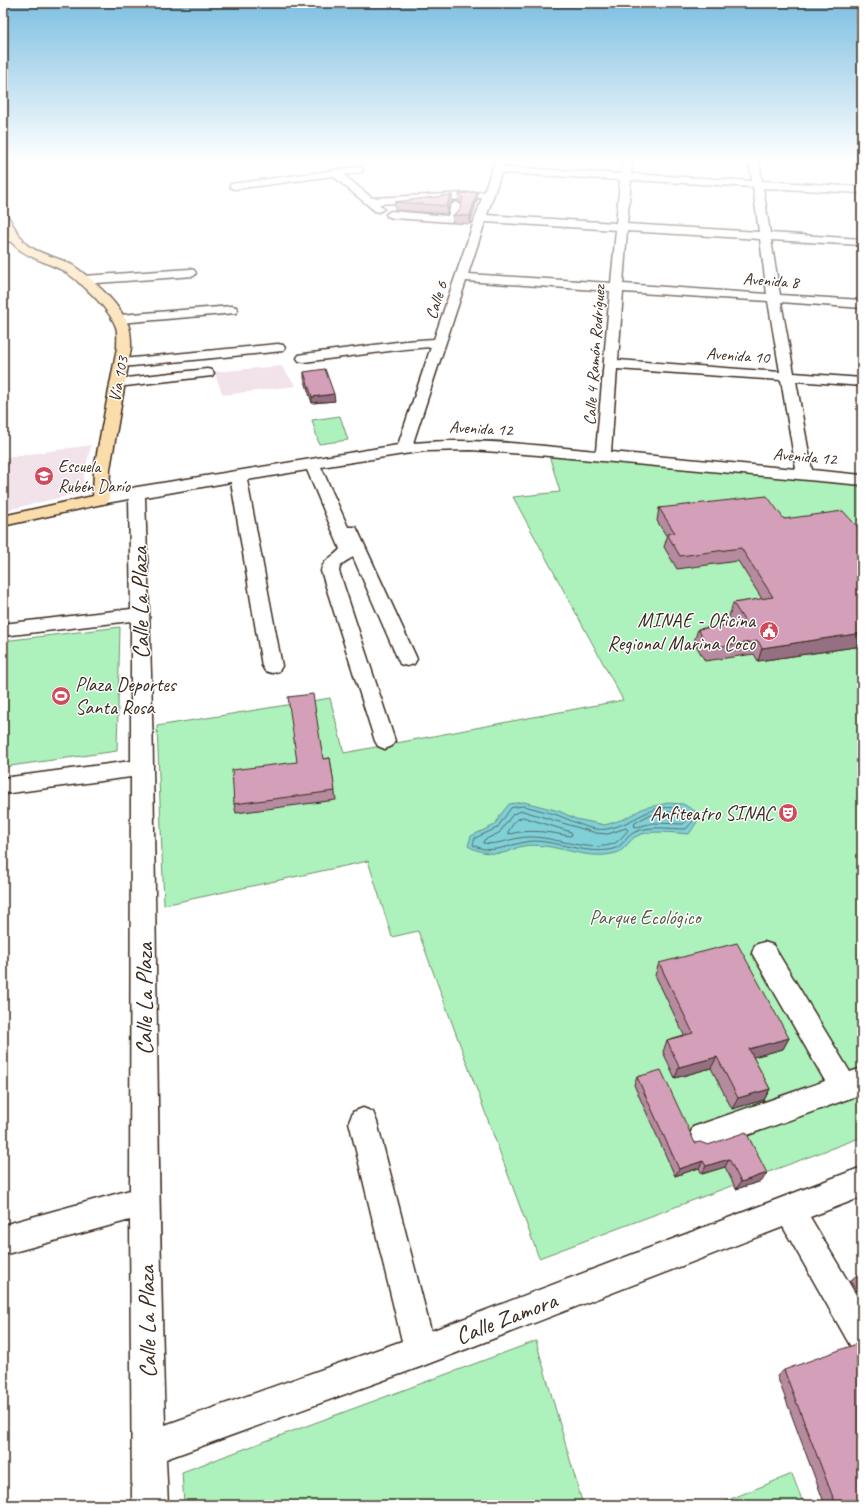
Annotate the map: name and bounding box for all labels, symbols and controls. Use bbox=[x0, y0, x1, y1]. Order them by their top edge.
street label: Avenida 8 bbox=[742, 268, 802, 293]
street label: Calle 6 bbox=[421, 277, 453, 322]
street label: Calle 4 Ramón Rodríguez bbox=[579, 283, 610, 426]
street label: Avenida 10 bbox=[706, 343, 772, 368]
street label: Vía 103 bbox=[104, 353, 133, 404]
street label: Avenida 12 bbox=[449, 416, 515, 441]
street label: Avenida 12 bbox=[772, 443, 839, 470]
place label: Escuela Rubén Darío bbox=[58, 456, 131, 497]
school or university icon: Escuela Rubén Darío bbox=[33, 465, 55, 487]
street label: Calle La Plaza bbox=[124, 545, 156, 659]
place label: MINAE - Oficina Regional Marina Coco bbox=[607, 608, 757, 656]
public building icon: MINAE - Oficina Regional Marina Coco bbox=[758, 620, 780, 642]
place label: Plaza Deportes Santa Rosa bbox=[75, 672, 178, 720]
sports icon: Plaza Deportes Santa Rosa bbox=[50, 685, 72, 707]
place label: Anfiteatro SINAC bbox=[650, 801, 776, 826]
theatre icon: Anfiteatro SINAC bbox=[777, 802, 799, 824]
park label: Parque Ecológico bbox=[589, 905, 703, 930]
street label: Calle La Plaza bbox=[129, 941, 159, 1055]
street label: Calle La Plaza bbox=[131, 1264, 163, 1378]
street label: Calle Zamora bbox=[451, 1284, 562, 1351]

